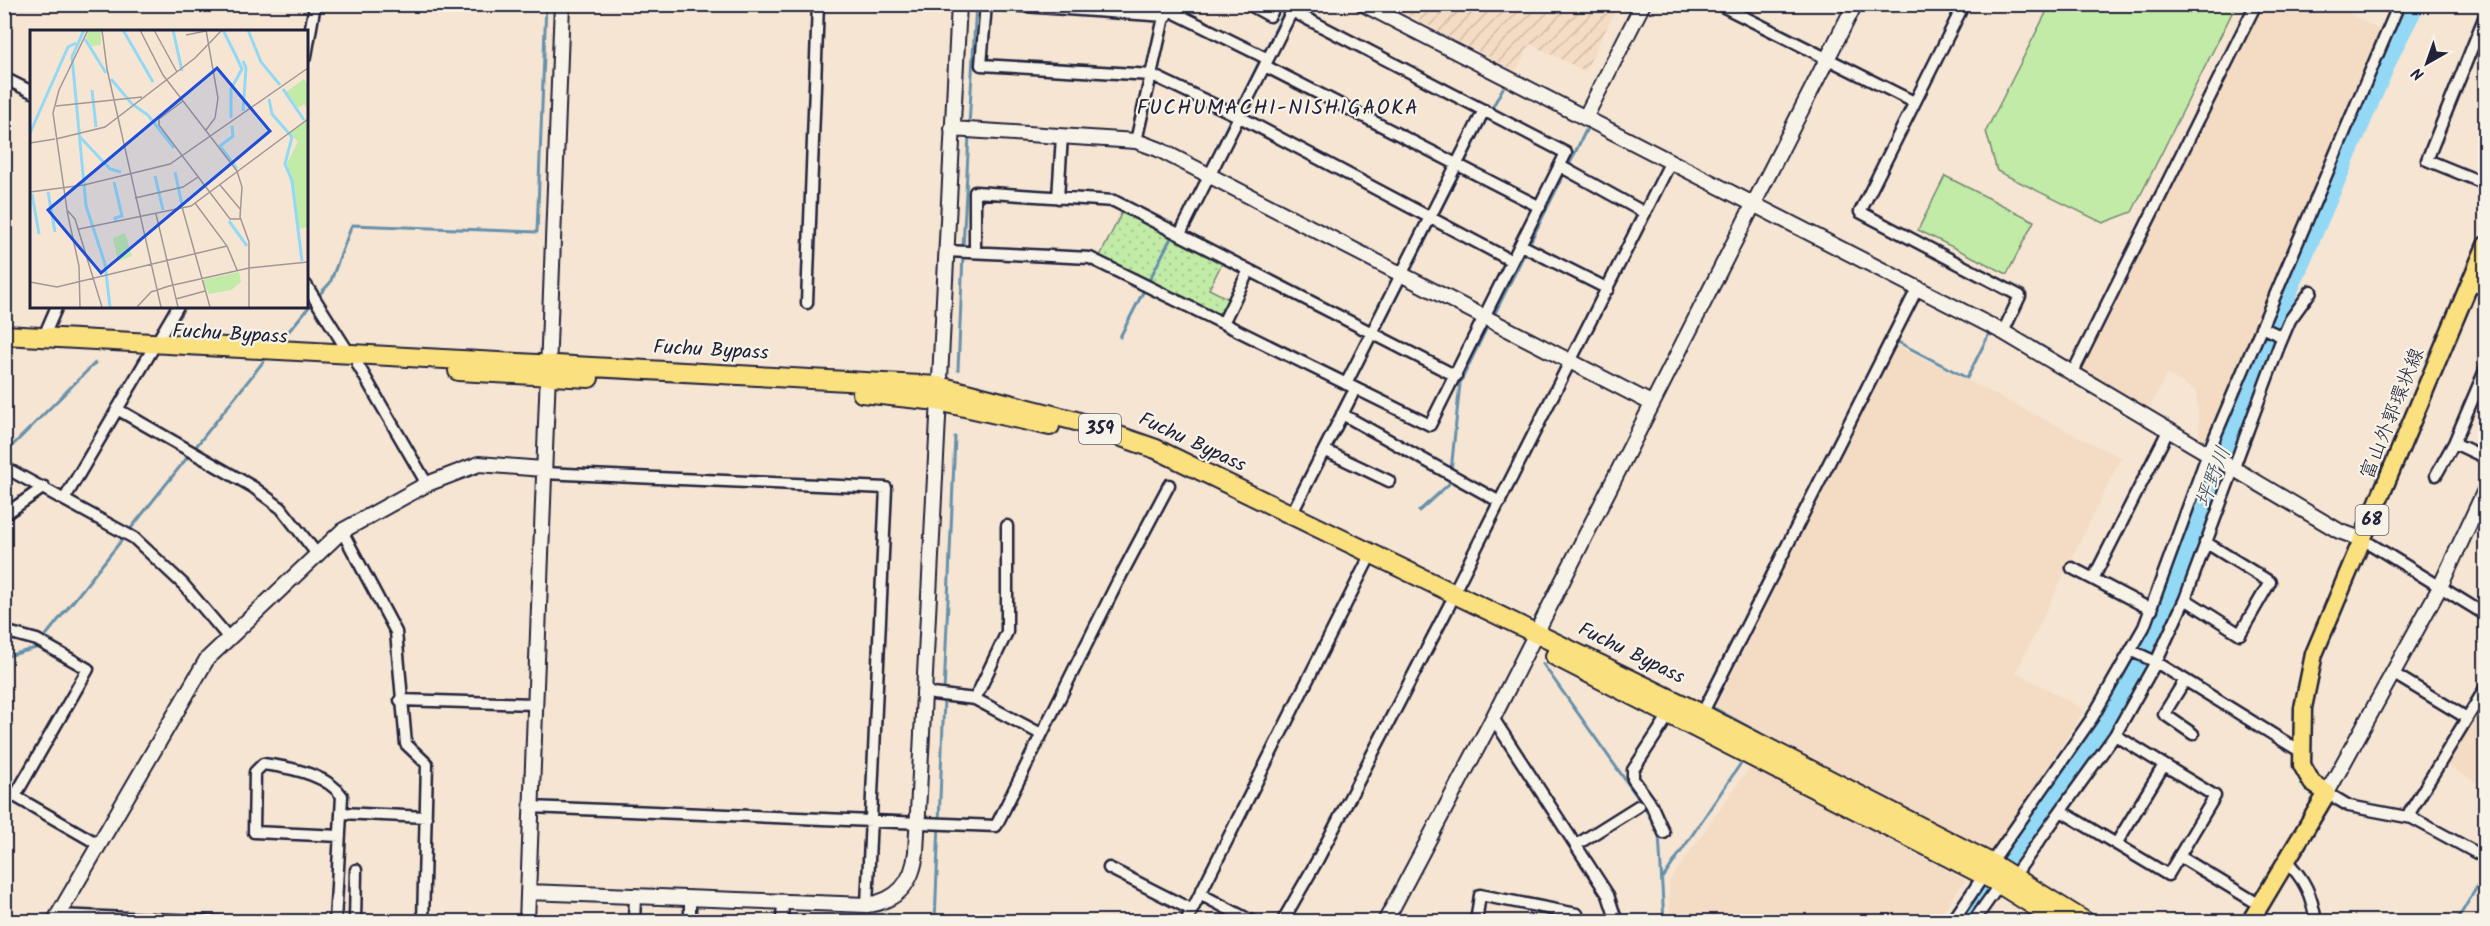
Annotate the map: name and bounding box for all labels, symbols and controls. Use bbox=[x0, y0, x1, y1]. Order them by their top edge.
inset map bbox=[30, 30, 308, 308]
north arrow bbox=[2397, 33, 2457, 93]
text: N bbox=[2406, 61, 2430, 86]
district label: FUCHUMACHI-NISHIGAOKA bbox=[1137, 92, 1419, 125]
street label: Fuchu Bypass bbox=[172, 316, 289, 354]
street label: Fuchu Bypass bbox=[653, 332, 770, 370]
street label: 富山外郭環状線 bbox=[2352, 343, 2434, 485]
street label: Fuchu Bypass bbox=[1133, 404, 1252, 482]
road number: 359 bbox=[1079, 414, 1121, 444]
water label: 坪野川 bbox=[2187, 442, 2241, 512]
road number: 68 bbox=[2356, 505, 2388, 535]
street label: Fuchu Bypass bbox=[1572, 614, 1690, 694]

